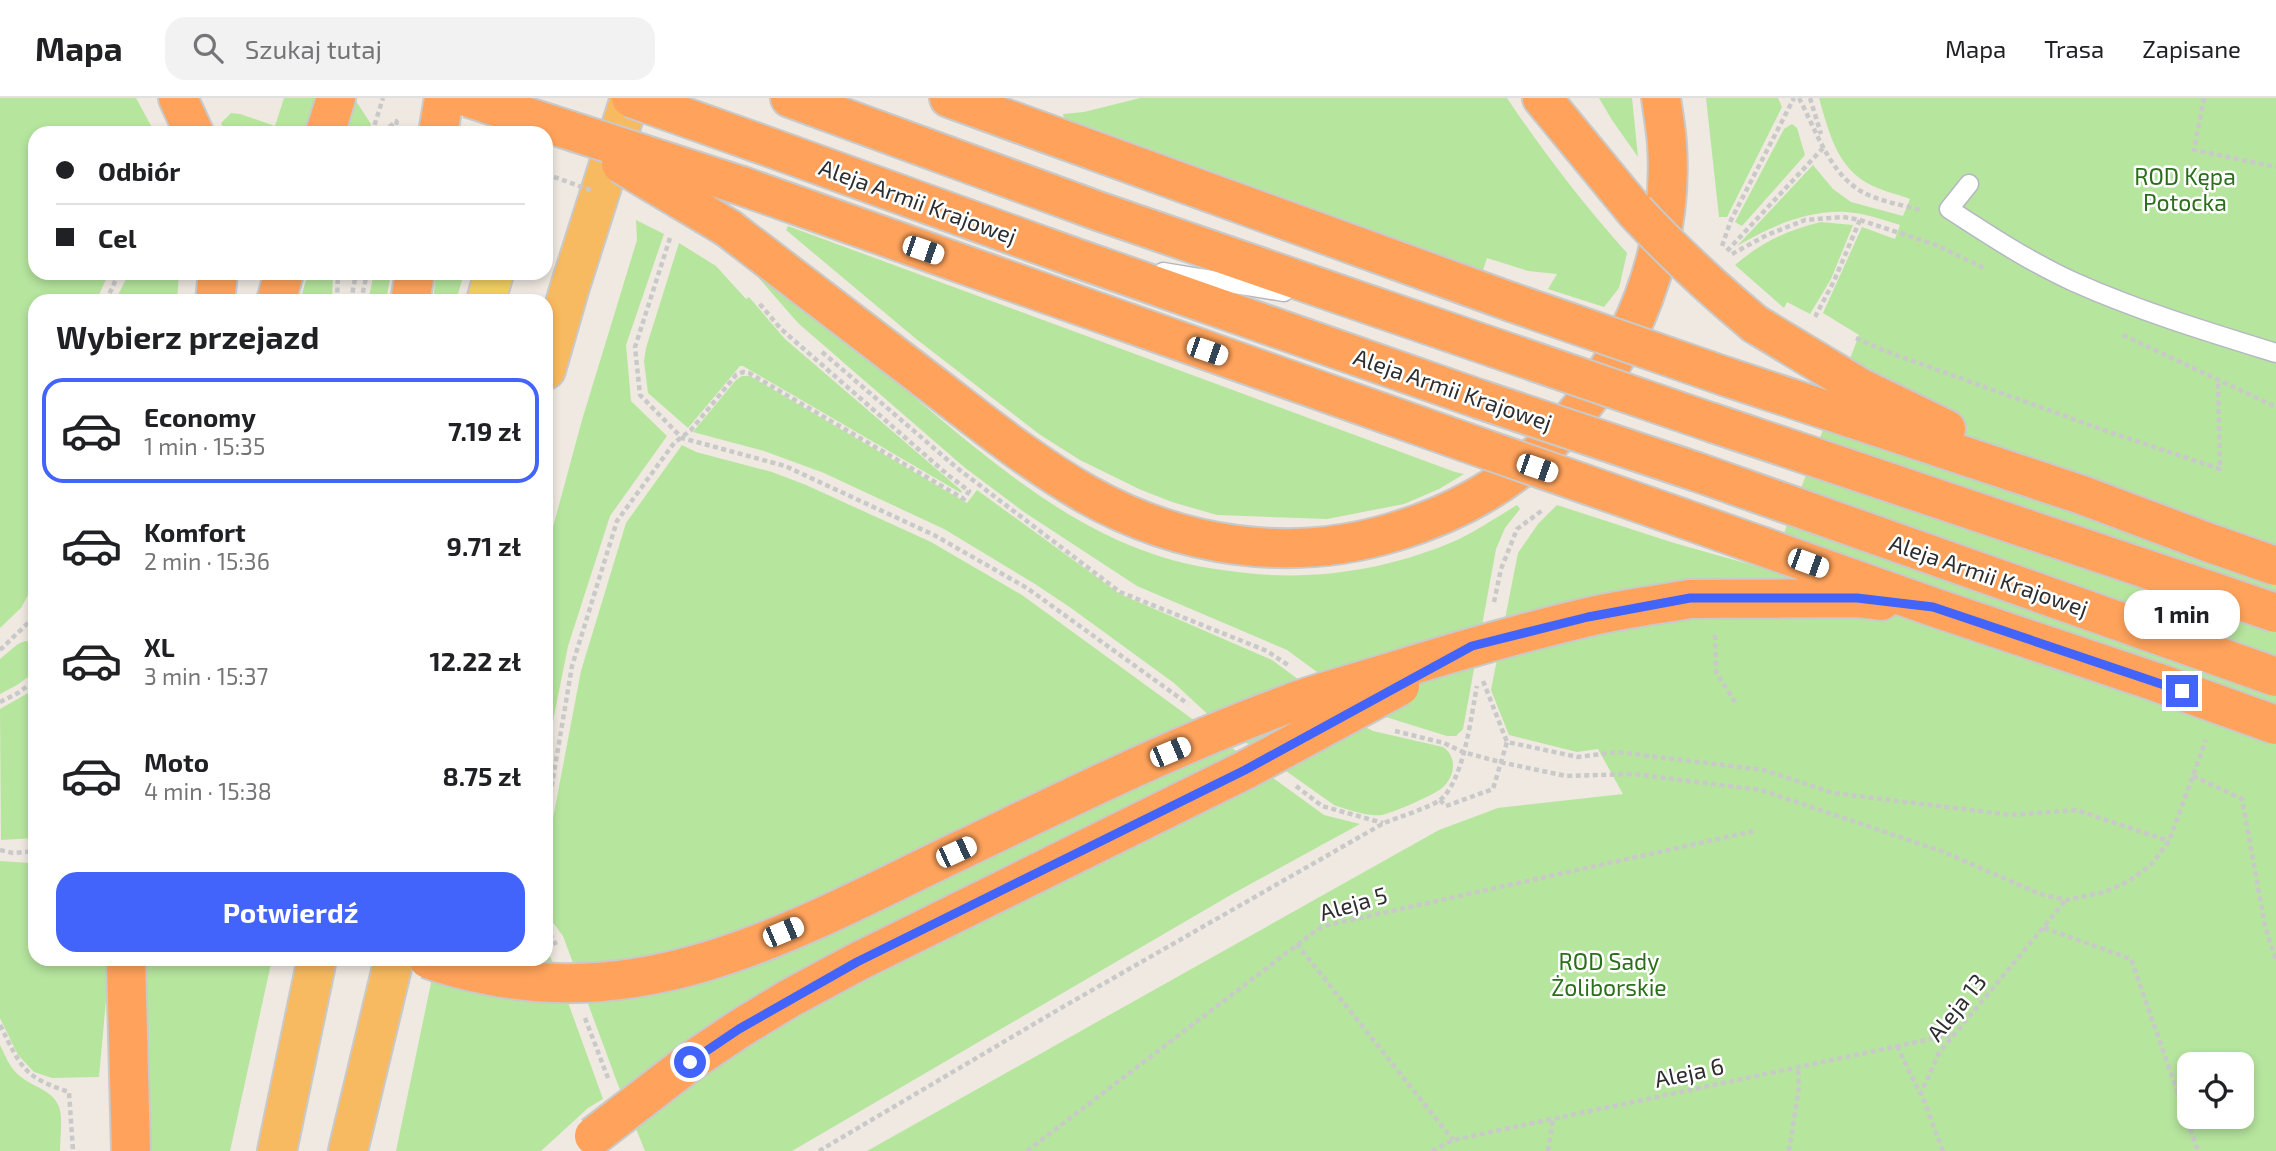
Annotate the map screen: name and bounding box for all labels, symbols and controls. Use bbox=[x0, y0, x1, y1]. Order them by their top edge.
search box bbox=[165, 17, 655, 80]
text: Mapa bbox=[35, 28, 123, 68]
icon: search bbox=[189, 29, 227, 67]
text: Szukaj tutaj bbox=[245, 33, 382, 64]
text: Mapa bbox=[1945, 34, 2006, 63]
text: Trasa bbox=[2044, 34, 2104, 63]
text: Zapisane bbox=[2142, 34, 2241, 63]
street label: Aleja Armii Krajowej bbox=[816, 152, 1020, 250]
text: Odbiór bbox=[98, 155, 180, 186]
park label: ROD Kępa Potocka bbox=[2134, 162, 2236, 216]
text: Cel bbox=[98, 222, 136, 253]
car bbox=[900, 233, 947, 267]
text: Wybierz przejazd bbox=[56, 317, 319, 355]
car bbox=[1184, 334, 1231, 368]
street label: Aleja Armii Krajowej bbox=[1350, 342, 1556, 436]
icon: car bbox=[60, 399, 123, 462]
text: Economy bbox=[144, 401, 256, 432]
text: 7.19 zł bbox=[448, 415, 521, 446]
text: 1 min · 15:35 bbox=[144, 432, 265, 460]
car bbox=[1514, 451, 1561, 485]
icon: car bbox=[60, 514, 123, 577]
text: Komfort bbox=[144, 516, 246, 547]
street label: Aleja Armii Krajowej bbox=[1886, 528, 2092, 622]
text: 9.71 zł bbox=[447, 530, 521, 561]
car bbox=[1785, 546, 1832, 580]
text: 2 min · 15:36 bbox=[144, 547, 270, 575]
callout: 1 min bbox=[2124, 589, 2240, 638]
text: 1 min bbox=[2154, 600, 2210, 628]
icon: car bbox=[60, 629, 123, 692]
text: XL bbox=[144, 631, 175, 662]
text: 12.22 zł bbox=[429, 645, 521, 676]
text: 3 min · 15:37 bbox=[144, 662, 268, 690]
route end bbox=[2166, 675, 2198, 707]
car bbox=[1147, 734, 1194, 770]
icon: car bbox=[60, 744, 123, 807]
text: Moto bbox=[144, 746, 209, 777]
text: 8.75 zł bbox=[443, 760, 521, 791]
text: 4 min · 15:38 bbox=[144, 777, 272, 805]
car bbox=[933, 834, 980, 870]
button: Potwierdź bbox=[56, 872, 525, 952]
street label: Aleja 5 bbox=[1316, 880, 1390, 926]
car bbox=[760, 914, 807, 950]
park label: ROD Sady Żoliborskie bbox=[1551, 947, 1667, 1001]
street label: Aleja 13 bbox=[1920, 968, 1992, 1046]
route start bbox=[674, 1046, 706, 1078]
street label: Aleja 6 bbox=[1652, 1051, 1726, 1093]
map controls bbox=[2177, 1052, 2254, 1129]
button: locate bbox=[2177, 1052, 2254, 1129]

